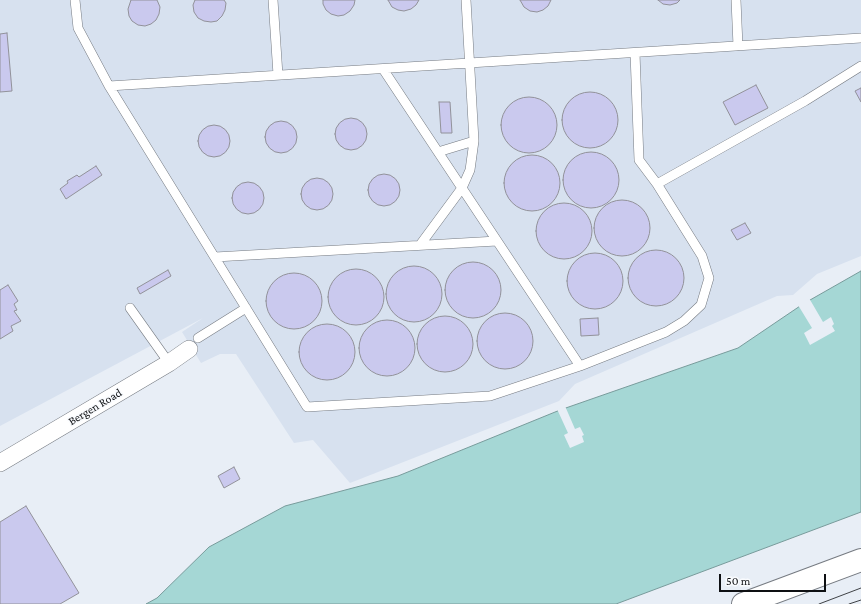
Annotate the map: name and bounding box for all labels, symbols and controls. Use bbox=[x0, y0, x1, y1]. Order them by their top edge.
street label: Bergen Road bbox=[66, 385, 124, 429]
scale bar bbox=[721, 566, 828, 592]
text: 50 m bbox=[726, 574, 750, 588]

